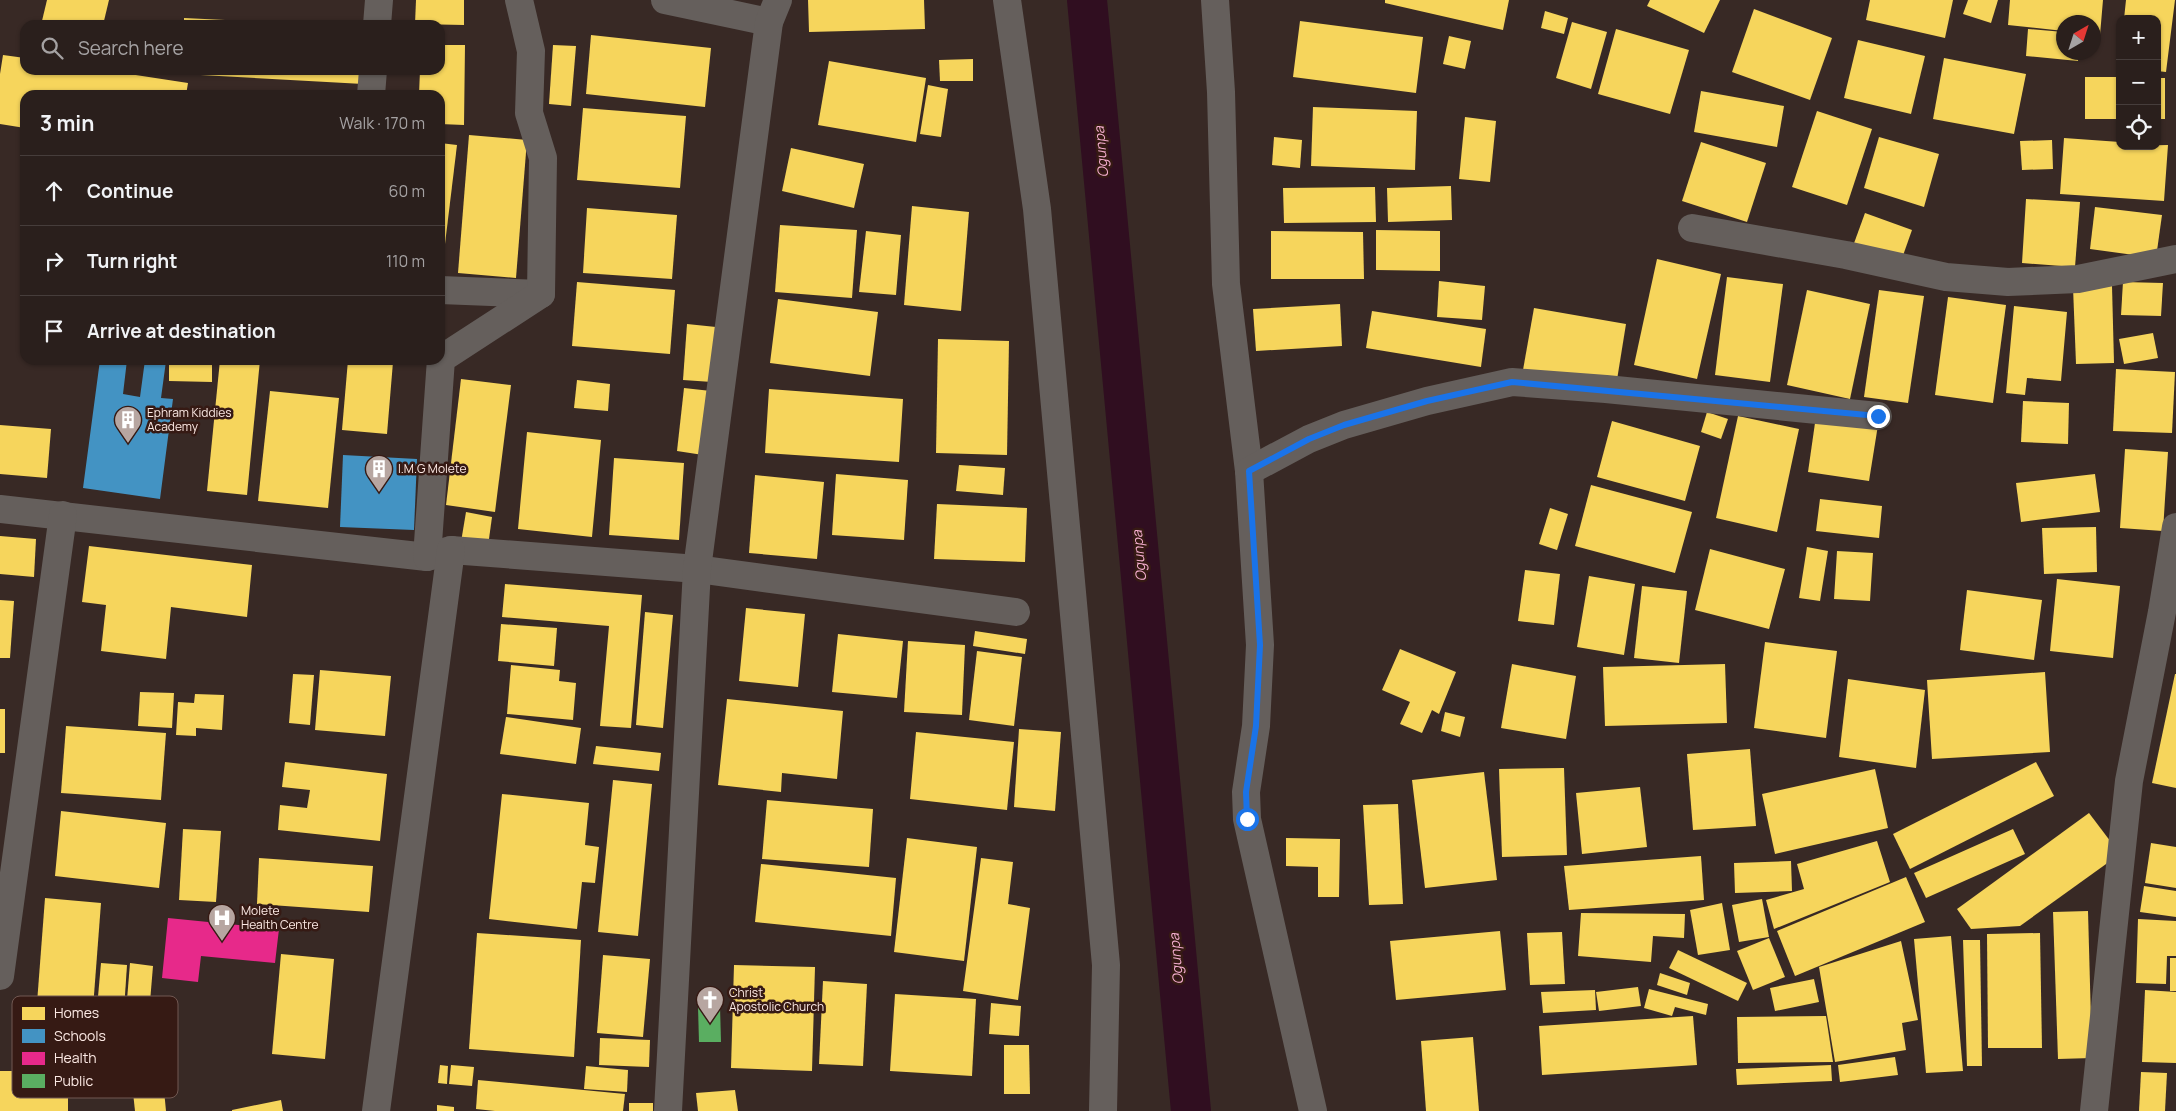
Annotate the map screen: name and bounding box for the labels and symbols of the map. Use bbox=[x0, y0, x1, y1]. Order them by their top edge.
north arrow bbox=[2056, 15, 2101, 60]
water label: Ogunpa bbox=[1089, 125, 1112, 178]
place label: Ephram Kiddies Academy bbox=[147, 404, 232, 435]
building icon: Ephram Kiddies Academy bbox=[113, 405, 143, 444]
route end bbox=[1867, 405, 1890, 428]
building icon: I.M.G Molete bbox=[364, 454, 394, 493]
place label: I.M.G Molete bbox=[398, 460, 466, 477]
water label: Ogunpa bbox=[1127, 529, 1150, 582]
route start bbox=[1236, 808, 1259, 831]
place label: Molete Health Centre bbox=[241, 902, 319, 933]
hospital icon: Molete Health Centre bbox=[207, 903, 237, 942]
water label: Ogunpa bbox=[1164, 932, 1187, 985]
place label: Christ Apostolic Church bbox=[729, 984, 824, 1015]
church icon: Christ Apostolic Church bbox=[695, 985, 725, 1024]
legend bbox=[12, 996, 178, 1098]
text: Homes bbox=[54, 1003, 99, 1022]
text: Schools bbox=[54, 1026, 106, 1045]
text: Health bbox=[54, 1048, 97, 1067]
text: Public bbox=[54, 1071, 94, 1090]

